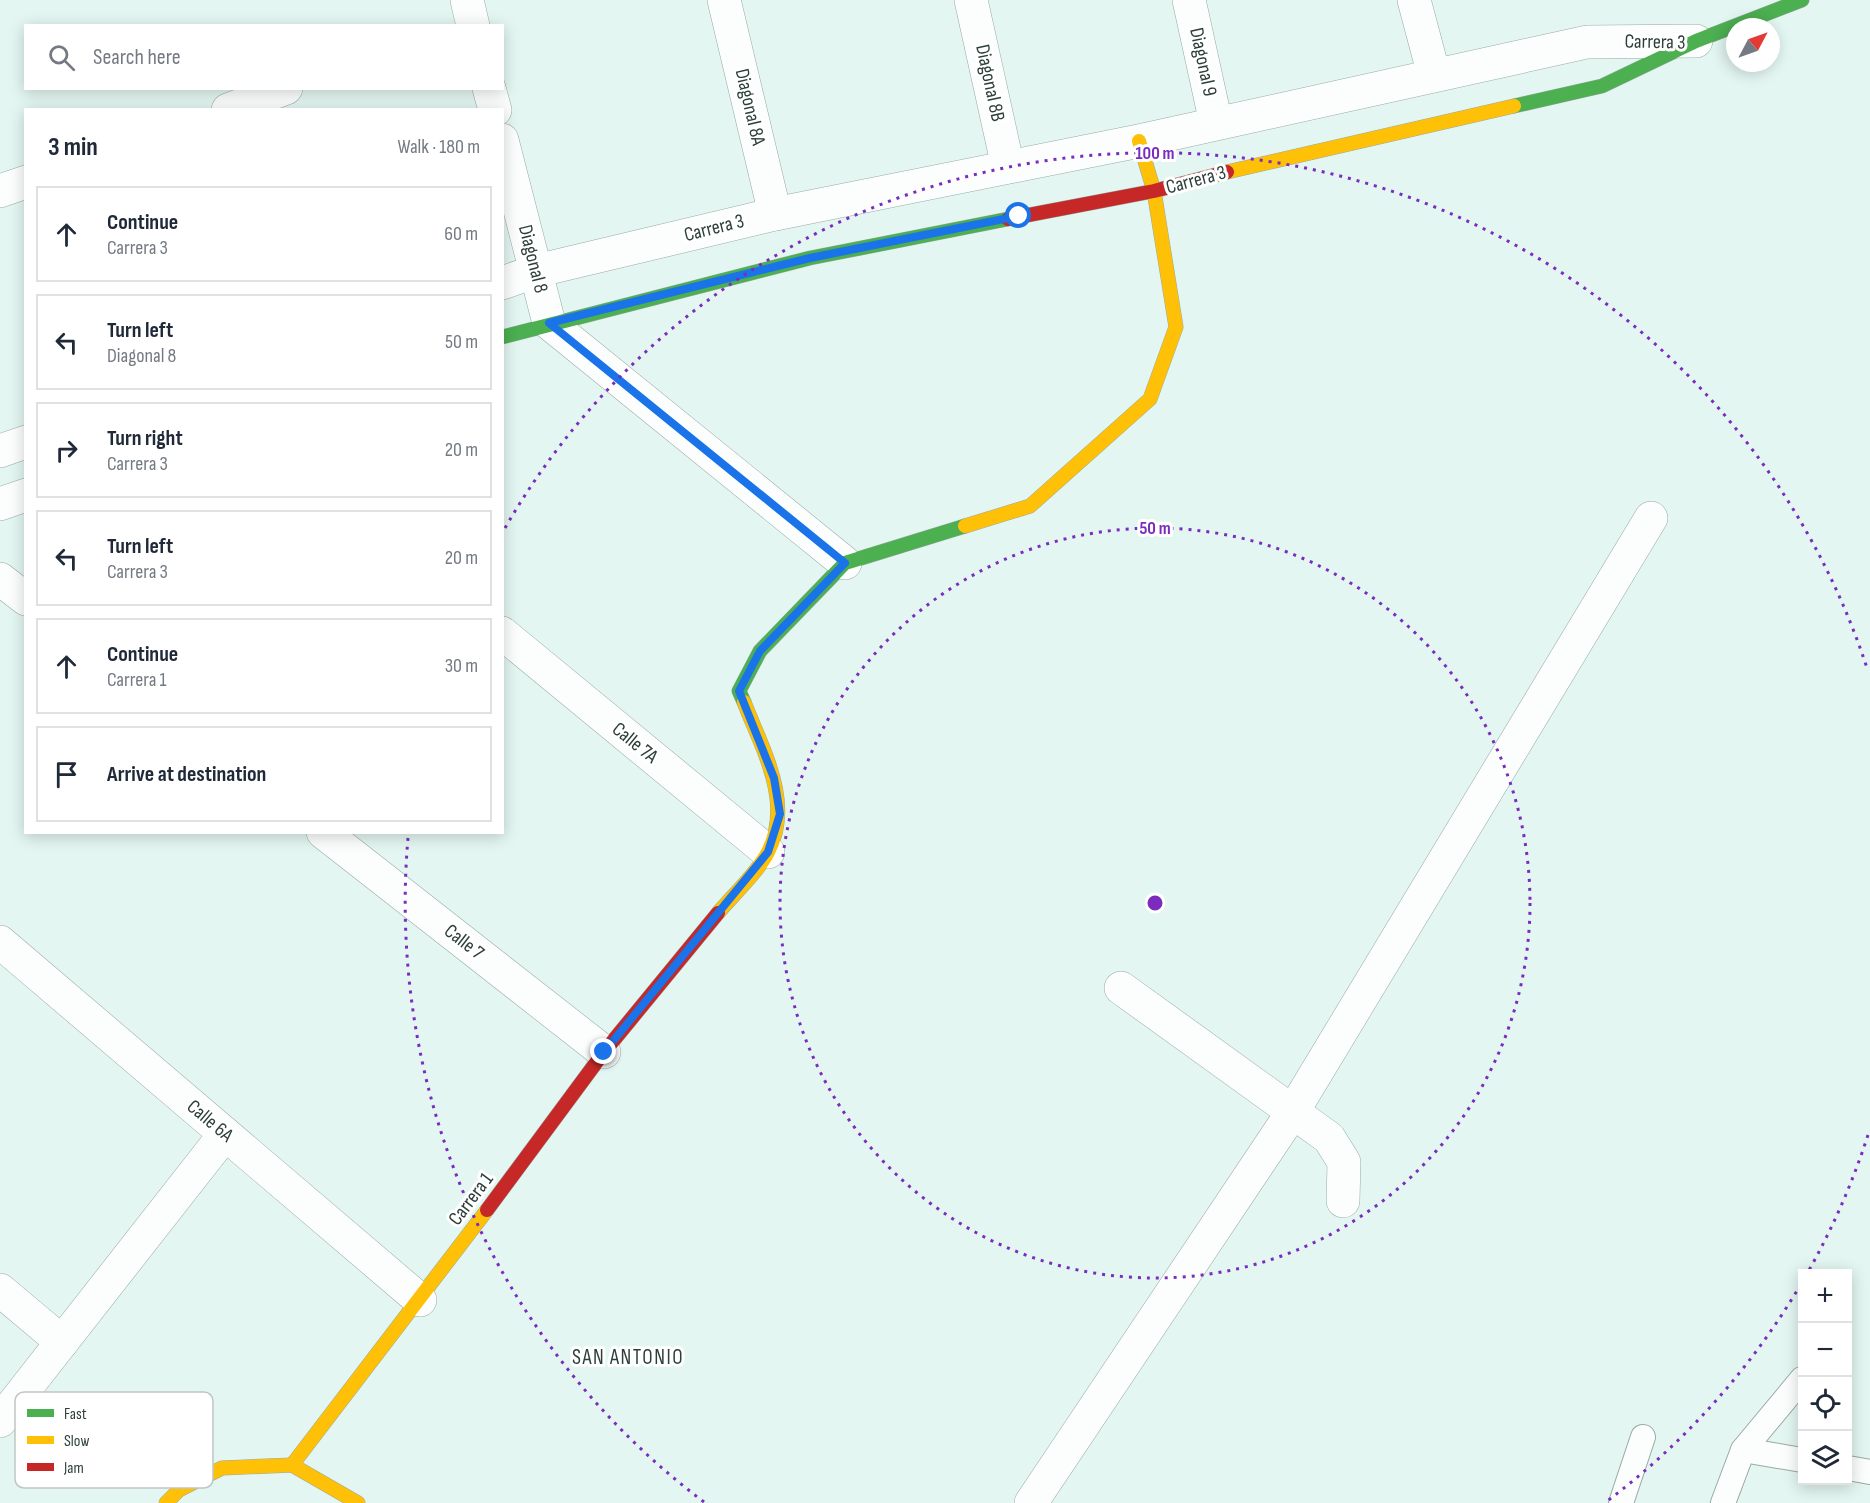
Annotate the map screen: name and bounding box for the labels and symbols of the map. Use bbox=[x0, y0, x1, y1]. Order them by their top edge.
north arrow bbox=[1726, 18, 1780, 72]
street label: Diagonal 9 bbox=[1184, 26, 1222, 98]
street label: Carrera 3 bbox=[1624, 29, 1686, 55]
street label: Diagonal 8B bbox=[970, 42, 1010, 124]
street label: Diagonal 8A bbox=[730, 66, 771, 148]
text: 100 m bbox=[1136, 143, 1175, 164]
street label: Carrera 3 bbox=[1163, 161, 1229, 199]
route start bbox=[1005, 202, 1031, 228]
street label: Carrera 3 bbox=[682, 209, 746, 247]
street label: Diagonal 8 bbox=[513, 222, 553, 296]
text: 50 m bbox=[1139, 518, 1171, 539]
street label: Calle 7A bbox=[607, 717, 663, 769]
centre of rings bbox=[1145, 893, 1165, 913]
street label: Calle 7 bbox=[439, 919, 489, 965]
route end bbox=[590, 1038, 616, 1064]
street label: Calle 6A bbox=[182, 1095, 238, 1148]
street label: Carrera 1 bbox=[443, 1168, 499, 1230]
district label: SAN ANTONIO bbox=[572, 1345, 684, 1370]
legend bbox=[15, 1392, 213, 1488]
text: Fast bbox=[64, 1405, 87, 1424]
text: Slow bbox=[64, 1432, 89, 1451]
text: Jam bbox=[63, 1459, 84, 1478]

